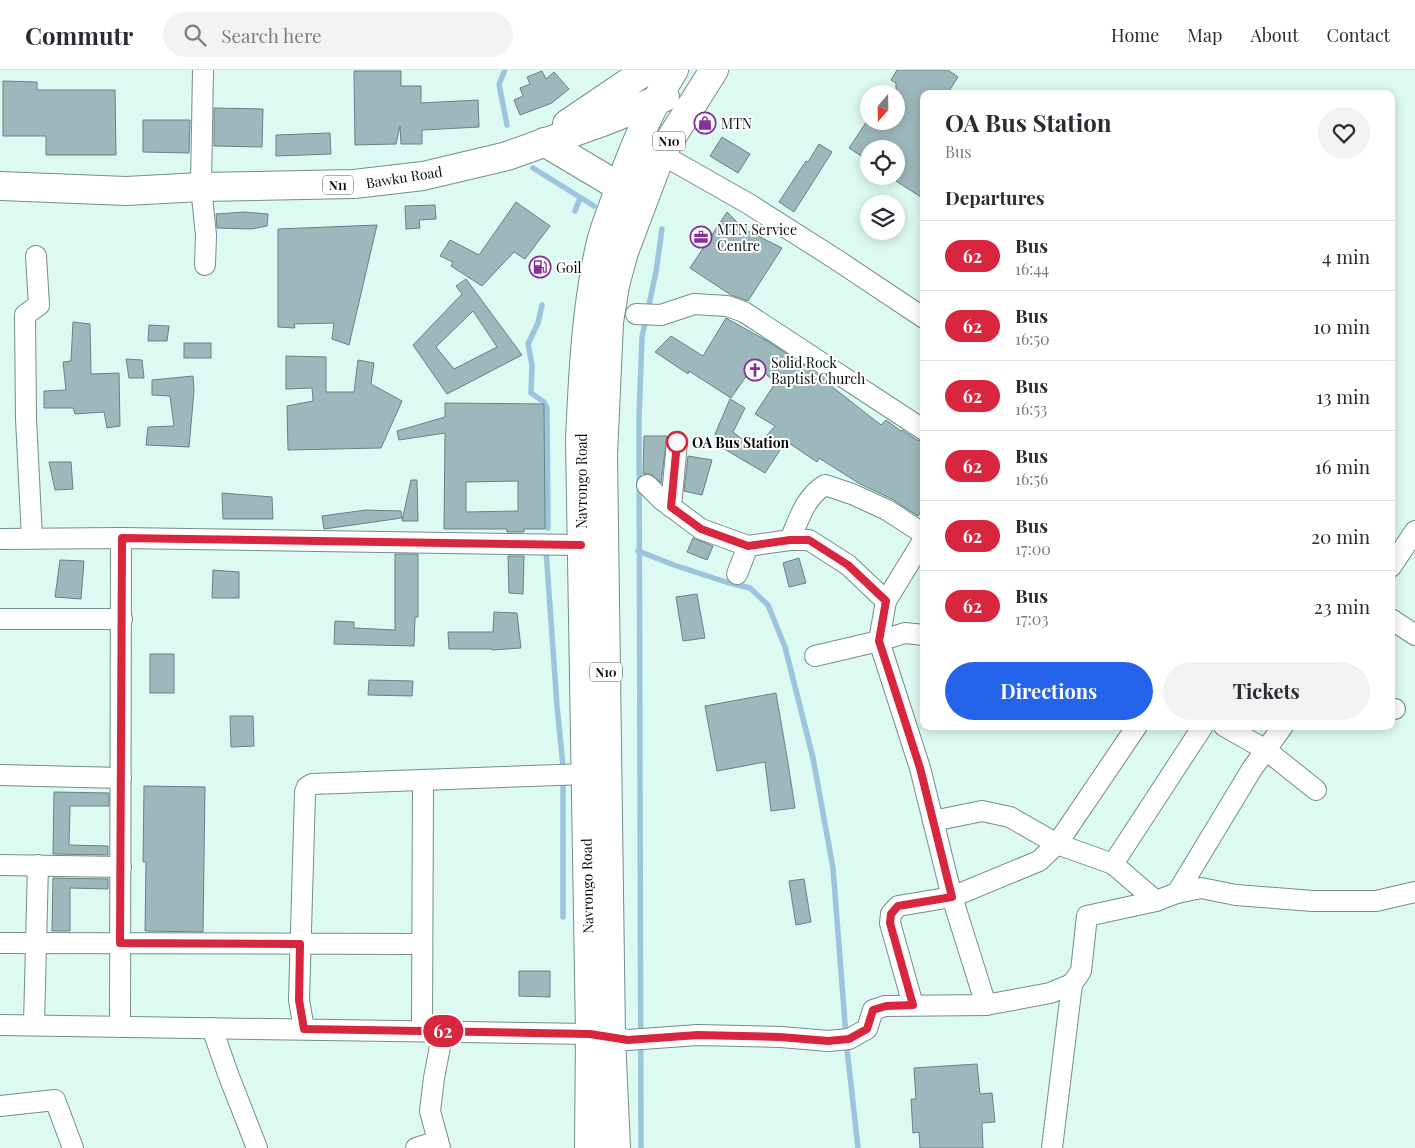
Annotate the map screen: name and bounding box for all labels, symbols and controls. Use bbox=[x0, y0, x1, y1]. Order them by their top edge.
search box bbox=[163, 12, 513, 57]
text: Commutr bbox=[25, 19, 133, 51]
icon: search bbox=[181, 21, 209, 49]
text: Search here bbox=[221, 22, 322, 48]
text: Home bbox=[1111, 23, 1159, 47]
text: Map bbox=[1187, 23, 1222, 47]
text: About bbox=[1250, 23, 1299, 47]
text: Contact bbox=[1327, 23, 1390, 47]
north arrow bbox=[860, 85, 905, 130]
map controls bbox=[860, 85, 905, 240]
text: OA Bus Station bbox=[945, 106, 1112, 138]
button: heart bbox=[1318, 107, 1370, 159]
shop icon: MTN bbox=[693, 111, 717, 135]
place label: MTN bbox=[721, 114, 752, 133]
road number: N10 bbox=[653, 131, 685, 150]
button: locate bbox=[860, 140, 905, 185]
text: Bus bbox=[945, 141, 971, 162]
street label: Bawku Road bbox=[364, 162, 444, 192]
road number: N11 bbox=[323, 176, 353, 194]
text: Departures bbox=[945, 184, 1045, 210]
button: layers bbox=[860, 195, 905, 240]
place label: MTN Service Centre bbox=[717, 220, 797, 255]
office icon: MTN Service Centre bbox=[689, 225, 713, 249]
text: Bus bbox=[1015, 232, 1048, 258]
text: 4 min bbox=[1322, 243, 1370, 269]
text: 62 bbox=[963, 244, 982, 268]
fuel station icon: Goil bbox=[528, 255, 552, 279]
place label: Goil bbox=[556, 258, 582, 277]
text: 16:44 bbox=[1015, 258, 1049, 279]
text: Bus bbox=[1015, 302, 1048, 328]
text: 10 min bbox=[1313, 313, 1370, 339]
text: 62 bbox=[963, 314, 982, 338]
text: 16:50 bbox=[1015, 328, 1050, 349]
place label: Solid Rock Baptist Church bbox=[771, 353, 866, 388]
church icon: Solid Rock Baptist Church bbox=[743, 358, 767, 382]
text: Bus bbox=[1015, 372, 1048, 398]
text: 13 min bbox=[1316, 383, 1370, 409]
text: 62 bbox=[963, 384, 982, 408]
text: 16:53 bbox=[1015, 398, 1047, 419]
marker: OA Bus Station bbox=[666, 431, 688, 453]
street label: Navrongo Road bbox=[572, 433, 591, 529]
place label: OA Bus Station bbox=[692, 433, 790, 452]
text: Bus bbox=[1015, 442, 1048, 468]
text: 16 min bbox=[1315, 453, 1370, 479]
text: 62 bbox=[963, 454, 982, 478]
text: 16:56 bbox=[1015, 468, 1048, 489]
text: Bus bbox=[1015, 512, 1048, 538]
text: 20 min bbox=[1311, 523, 1370, 549]
text: 62 bbox=[963, 524, 982, 548]
text: 17:00 bbox=[1015, 538, 1051, 559]
text: Bus bbox=[1015, 582, 1048, 608]
text: 23 min bbox=[1314, 593, 1370, 619]
text: 62 bbox=[963, 594, 982, 618]
text: 17:03 bbox=[1015, 608, 1049, 629]
road number: N10 bbox=[590, 662, 622, 682]
button: Directions bbox=[945, 662, 1153, 720]
button: Tickets bbox=[1163, 662, 1370, 720]
street label: Navrongo Road bbox=[577, 838, 597, 934]
line badge: 62 bbox=[420, 1015, 466, 1047]
text: 62 bbox=[433, 1019, 453, 1043]

